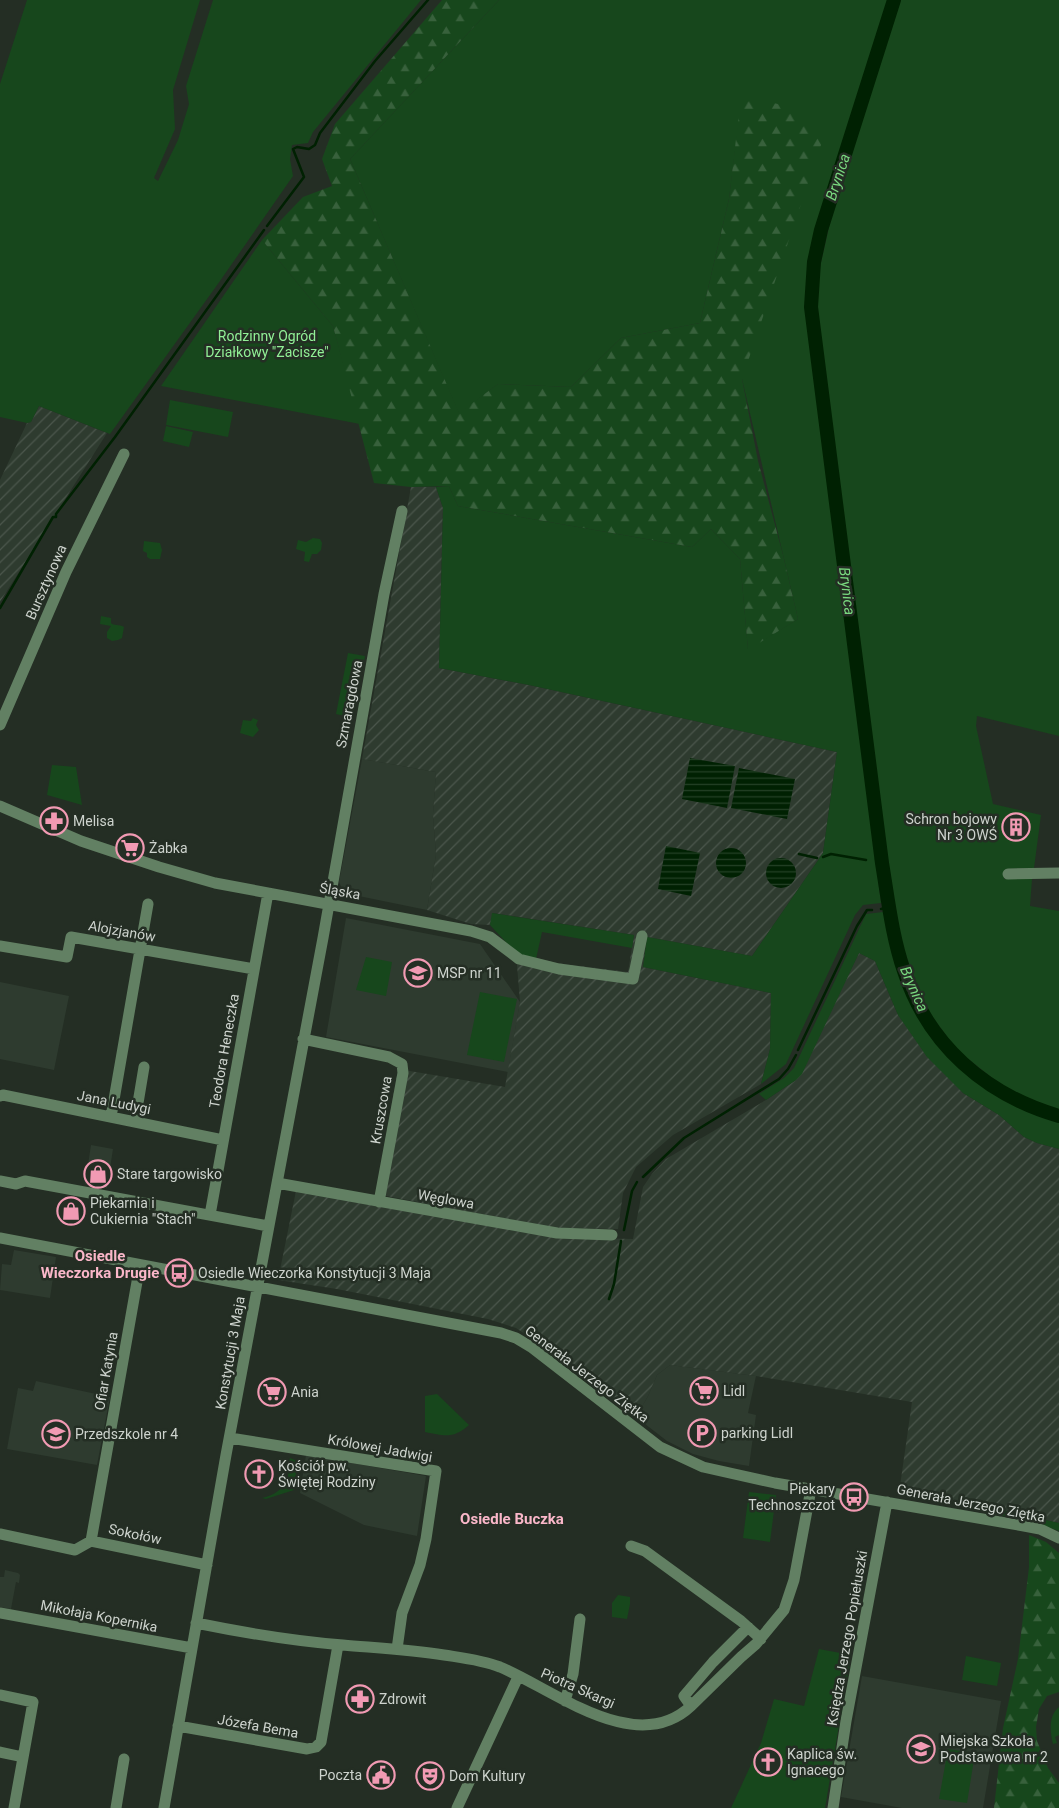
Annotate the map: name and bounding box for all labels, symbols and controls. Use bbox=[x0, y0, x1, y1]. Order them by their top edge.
water label: Brynica bbox=[822, 151, 854, 203]
park label: Rodzinny Ogród Działkowy "Zacisze" bbox=[205, 328, 329, 360]
street label: Bursztynowa bbox=[22, 542, 70, 622]
water label: Brynica bbox=[835, 566, 859, 616]
street label: Szmaragdowa bbox=[333, 659, 365, 749]
pharmacy icon: Melisa bbox=[39, 806, 69, 836]
place label: Schron bojowy Nr 3 OWŚ bbox=[906, 811, 997, 843]
building icon: Schron bojowy Nr 3 OWŚ bbox=[1001, 812, 1031, 842]
place label: Melisa bbox=[73, 813, 114, 829]
supermarket icon: Żabka bbox=[115, 833, 145, 863]
place label: Żabka bbox=[149, 840, 188, 856]
street label: Śląska bbox=[318, 879, 362, 902]
street label: Alojzjanów bbox=[87, 917, 157, 945]
school or university icon: MSP nr 11 bbox=[403, 958, 433, 988]
water label: Brynica bbox=[896, 963, 932, 1015]
place label: MSP nr 11 bbox=[437, 965, 502, 981]
street label: Teodora Heneczka bbox=[206, 992, 242, 1110]
street label: Kruszcowa bbox=[367, 1075, 395, 1145]
street label: Jana Ludygi bbox=[76, 1087, 152, 1117]
shop icon: Stare targowisko bbox=[83, 1159, 113, 1189]
place label: Stare targowisko bbox=[117, 1166, 222, 1182]
street label: Węglowa bbox=[417, 1186, 475, 1212]
place label: Piekarnia i Cukiernia "Stach" bbox=[90, 1195, 196, 1227]
shop icon: Piekarnia i Cukiernia "Stach" bbox=[56, 1196, 86, 1226]
district label: Osiedle Wieczorka Drugie bbox=[41, 1247, 159, 1282]
bus stop icon: Osiedle Wieczorka Konstytucji 3 Maja bbox=[164, 1258, 194, 1288]
place label: Osiedle Wieczorka Konstytucji 3 Maja bbox=[198, 1265, 431, 1281]
street label: Konstytucji 3 Maja bbox=[212, 1295, 248, 1411]
street label: Generała Jerzego Ziętka bbox=[522, 1322, 652, 1426]
street label: Ofiar Katynia bbox=[91, 1330, 121, 1412]
supermarket icon: Lidl bbox=[689, 1376, 719, 1406]
supermarket icon: Ania bbox=[257, 1377, 287, 1407]
place label: Lidl bbox=[723, 1383, 745, 1399]
place label: Ania bbox=[291, 1384, 319, 1400]
parking icon: parking Lidl bbox=[687, 1418, 717, 1448]
school or university icon: Przedszkole nr 4 bbox=[41, 1419, 71, 1449]
place label: parking Lidl bbox=[721, 1425, 793, 1441]
place label: Przedszkole nr 4 bbox=[75, 1426, 178, 1442]
street label: Królowej Jadwigi bbox=[326, 1431, 434, 1465]
place label: Kościół pw. Świętej Rodziny bbox=[278, 1458, 376, 1490]
church icon: Kościół pw. Świętej Rodziny bbox=[244, 1459, 274, 1489]
place label: Piekary Technoszczot bbox=[748, 1481, 835, 1513]
street label: Generała Jerzego Ziętka bbox=[895, 1481, 1047, 1525]
bus stop icon: Piekary Technoszczot bbox=[839, 1482, 869, 1512]
district label: Osiedle Buczka bbox=[460, 1510, 564, 1528]
street label: Sokołów bbox=[107, 1521, 163, 1548]
street label: Księdza Jerzego Popiełuszki bbox=[824, 1549, 870, 1727]
street label: Mikołaja Kopernika bbox=[39, 1597, 159, 1635]
street label: Piotra Skargi bbox=[539, 1665, 617, 1711]
pharmacy icon: Zdrowit bbox=[345, 1684, 375, 1714]
place label: Zdrowit bbox=[379, 1691, 427, 1707]
street label: Józefa Bema bbox=[216, 1711, 300, 1741]
place label: Miejska Szkoła Podstawowa nr 2 bbox=[940, 1733, 1048, 1765]
school or university icon: Miejska Szkoła Podstawowa nr 2 bbox=[906, 1734, 936, 1764]
place label: Kaplica św. Ignacego bbox=[787, 1746, 857, 1778]
church icon: Kaplica św. Ignacego bbox=[753, 1747, 783, 1777]
public building icon: Poczta bbox=[366, 1760, 396, 1790]
theatre icon: Dom Kultury bbox=[415, 1761, 445, 1791]
place label: Poczta bbox=[319, 1767, 362, 1783]
place label: Dom Kultury bbox=[449, 1768, 526, 1784]

